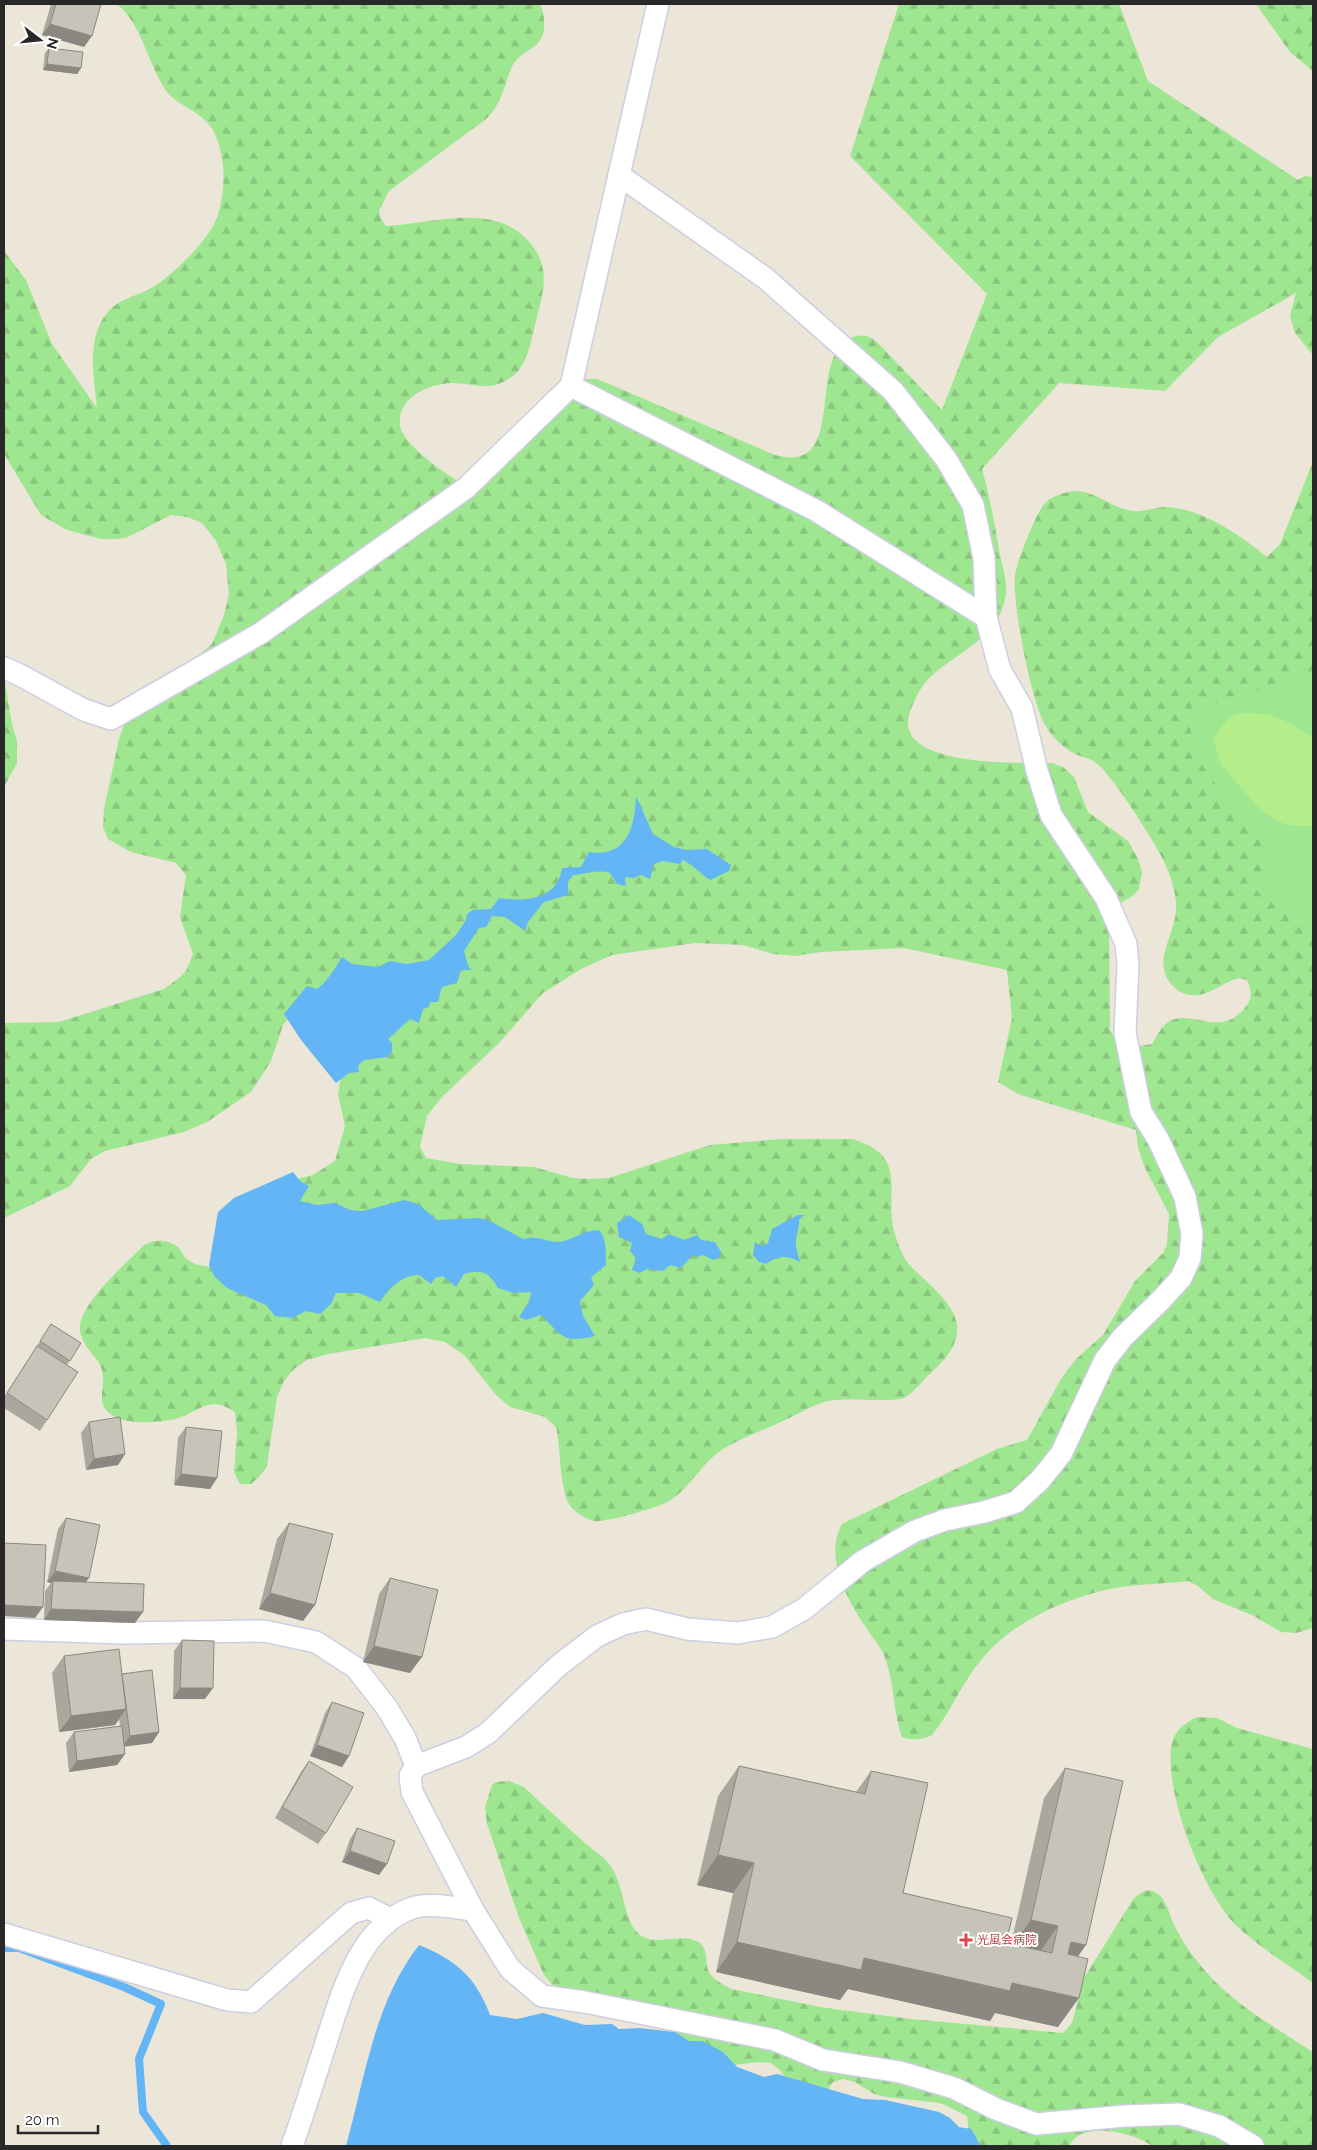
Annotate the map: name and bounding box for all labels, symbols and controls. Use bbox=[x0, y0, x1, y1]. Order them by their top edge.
north arrow bbox=[15, 15, 65, 65]
text: N bbox=[43, 36, 62, 51]
marker: 光風会病院 bbox=[959, 1933, 973, 1947]
place label: 光風会病院 bbox=[977, 1933, 1037, 1947]
scale bar bbox=[18, 2102, 98, 2134]
text: 20 m bbox=[25, 2111, 60, 2129]

